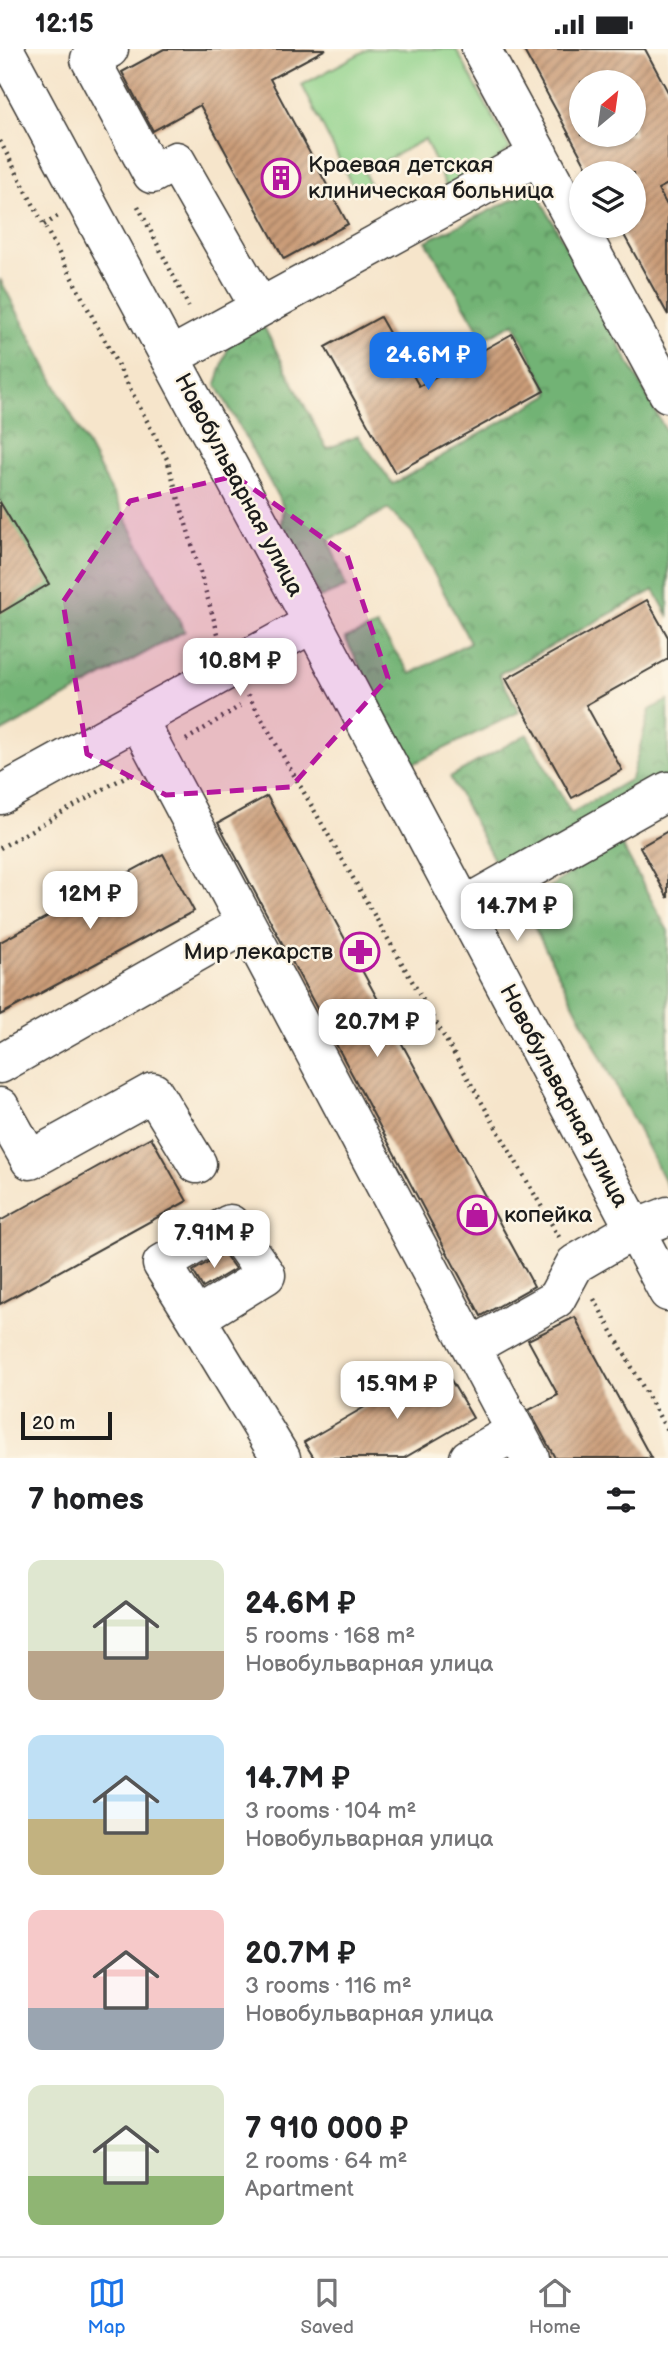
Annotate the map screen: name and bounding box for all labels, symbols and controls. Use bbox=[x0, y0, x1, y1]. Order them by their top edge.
text: 12:15 bbox=[35, 9, 94, 40]
north arrow bbox=[569, 70, 646, 147]
map controls bbox=[569, 70, 646, 238]
place label: Краевая детская клиническая больница bbox=[308, 151, 555, 205]
building icon: Краевая детская клиническая больница bbox=[260, 157, 302, 199]
button: layers bbox=[569, 161, 646, 238]
pin: 24.6M ₽ bbox=[363, 333, 493, 392]
text: 24.6M ₽ bbox=[386, 341, 470, 369]
street label: Новобульварная улица bbox=[168, 369, 310, 602]
pin: 10.8M ₽ bbox=[175, 639, 305, 698]
text: 10.8M ₽ bbox=[199, 647, 281, 675]
pin: 12M ₽ bbox=[41, 871, 139, 931]
text: 12M ₽ bbox=[59, 880, 121, 908]
pin: 14.7M ₽ bbox=[452, 883, 582, 943]
text: 14.7M ₽ bbox=[477, 892, 557, 920]
pharmacy icon: Мир лекарств bbox=[339, 931, 381, 973]
place label: Мир лекарств bbox=[183, 938, 333, 966]
street label: Новобульварная улица bbox=[493, 980, 635, 1213]
pin: 20.7M ₽ bbox=[312, 999, 442, 1059]
text: 20.7M ₽ bbox=[335, 1008, 419, 1036]
shop icon: копейка bbox=[456, 1194, 498, 1236]
place label: копейка bbox=[504, 1201, 593, 1229]
pin: 7.91M ₽ bbox=[149, 1211, 279, 1270]
text: 7.91M ₽ bbox=[174, 1219, 254, 1247]
pin: 15.9M ₽ bbox=[332, 1361, 462, 1421]
text: 15.9M ₽ bbox=[357, 1370, 437, 1398]
scale bar bbox=[21, 1409, 112, 1441]
text: 20 m bbox=[32, 1412, 75, 1435]
icon: filters bbox=[602, 1481, 640, 1519]
text: 7 homes bbox=[28, 1482, 144, 1518]
text: 24.6M ₽ bbox=[245, 1586, 356, 1622]
icon: home bbox=[84, 1588, 168, 1672]
text: 5 rooms · 168 m² bbox=[245, 1622, 415, 1650]
text: Новобульварная улица bbox=[245, 1650, 494, 1678]
text: 14.7M ₽ bbox=[245, 1761, 350, 1797]
icon: home bbox=[84, 1763, 168, 1847]
text: 3 rooms · 104 m² bbox=[245, 1797, 416, 1825]
text: Новобульварная улица bbox=[245, 1825, 494, 1853]
text: 20.7M ₽ bbox=[245, 1936, 356, 1972]
icon: home bbox=[84, 1938, 168, 2022]
text: 3 rooms · 116 m² bbox=[245, 1972, 412, 2000]
text: Новобульварная улица bbox=[245, 2000, 494, 2028]
text: 7 910 000 ₽ bbox=[245, 2111, 408, 2147]
icon: home bbox=[84, 2113, 168, 2197]
text: 2 rooms · 64 m² bbox=[245, 2147, 407, 2175]
text: Apartment bbox=[245, 2175, 354, 2203]
tab: Map bbox=[87, 2274, 126, 2339]
tab: Saved bbox=[301, 2274, 354, 2339]
tab: Home bbox=[529, 2274, 581, 2339]

